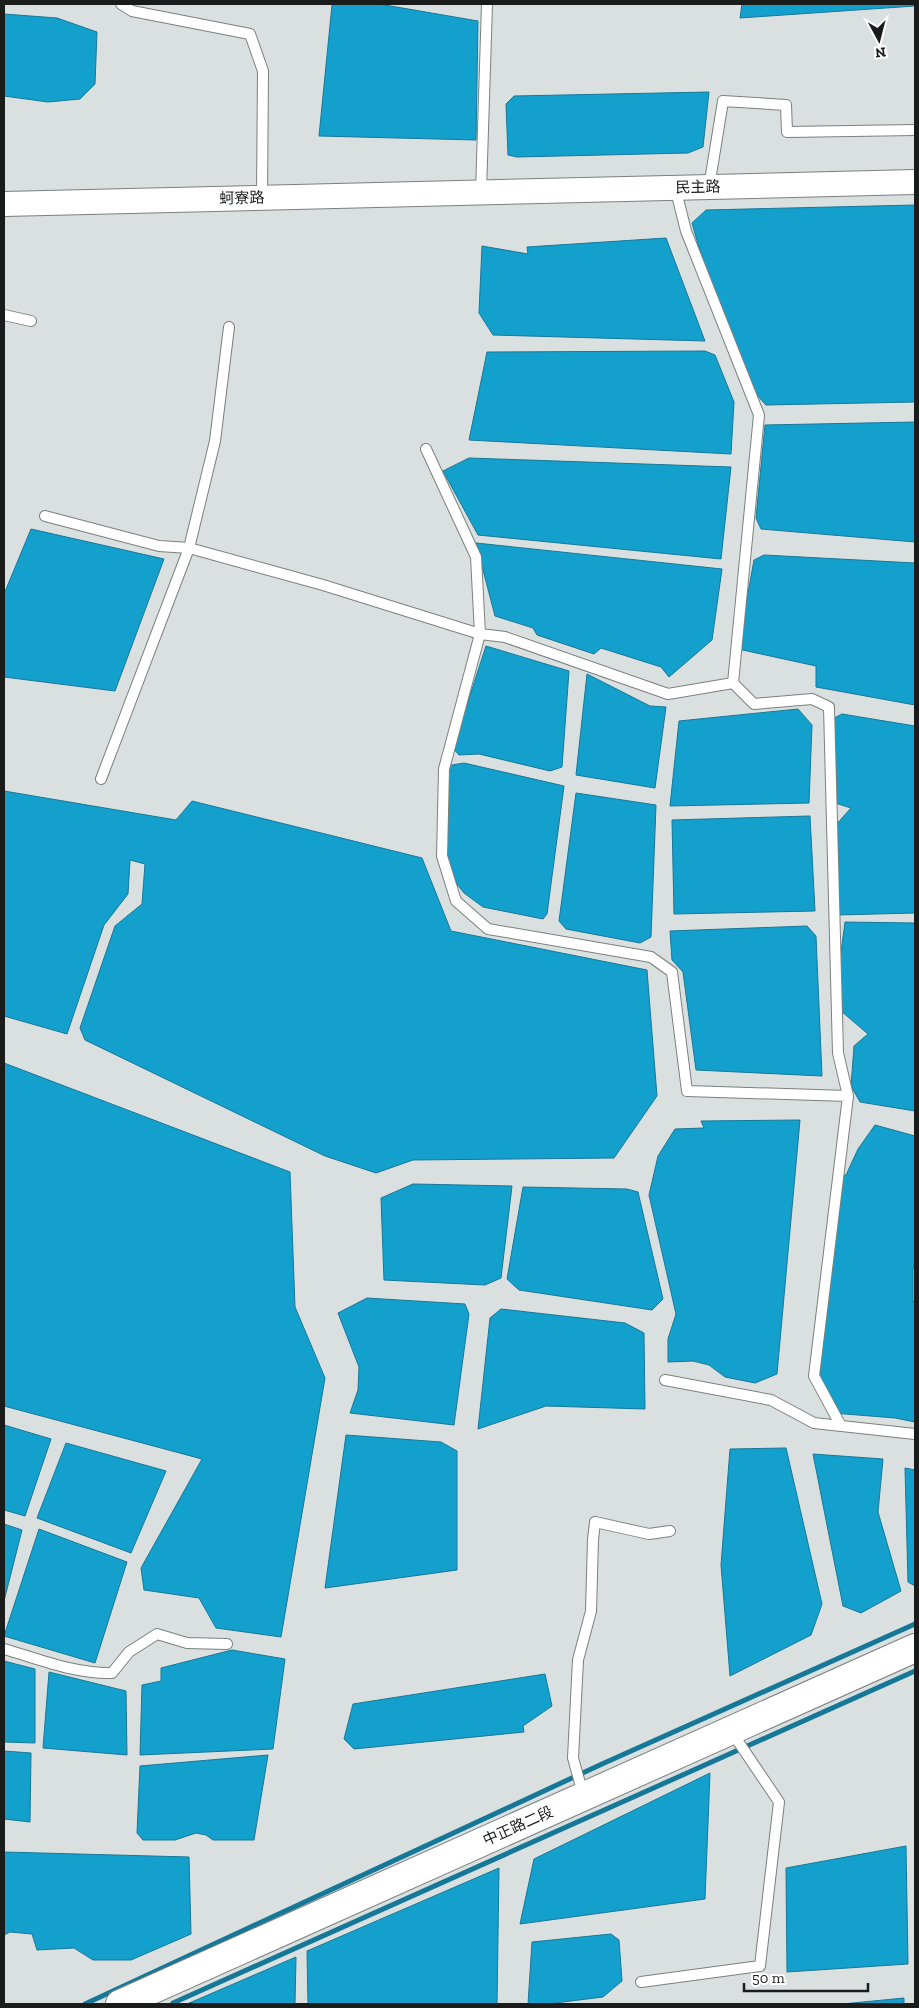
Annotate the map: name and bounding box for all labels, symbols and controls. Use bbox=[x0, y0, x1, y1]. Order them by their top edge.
north arrow bbox=[854, 15, 904, 65]
text: N bbox=[874, 43, 887, 62]
street label: 民主路 bbox=[675, 178, 721, 196]
street label: 蚵寮路 bbox=[219, 189, 265, 207]
street label: 中正路二段 bbox=[480, 1803, 556, 1849]
scale bar bbox=[744, 1960, 868, 1992]
text: 50 m bbox=[752, 1969, 785, 1987]

